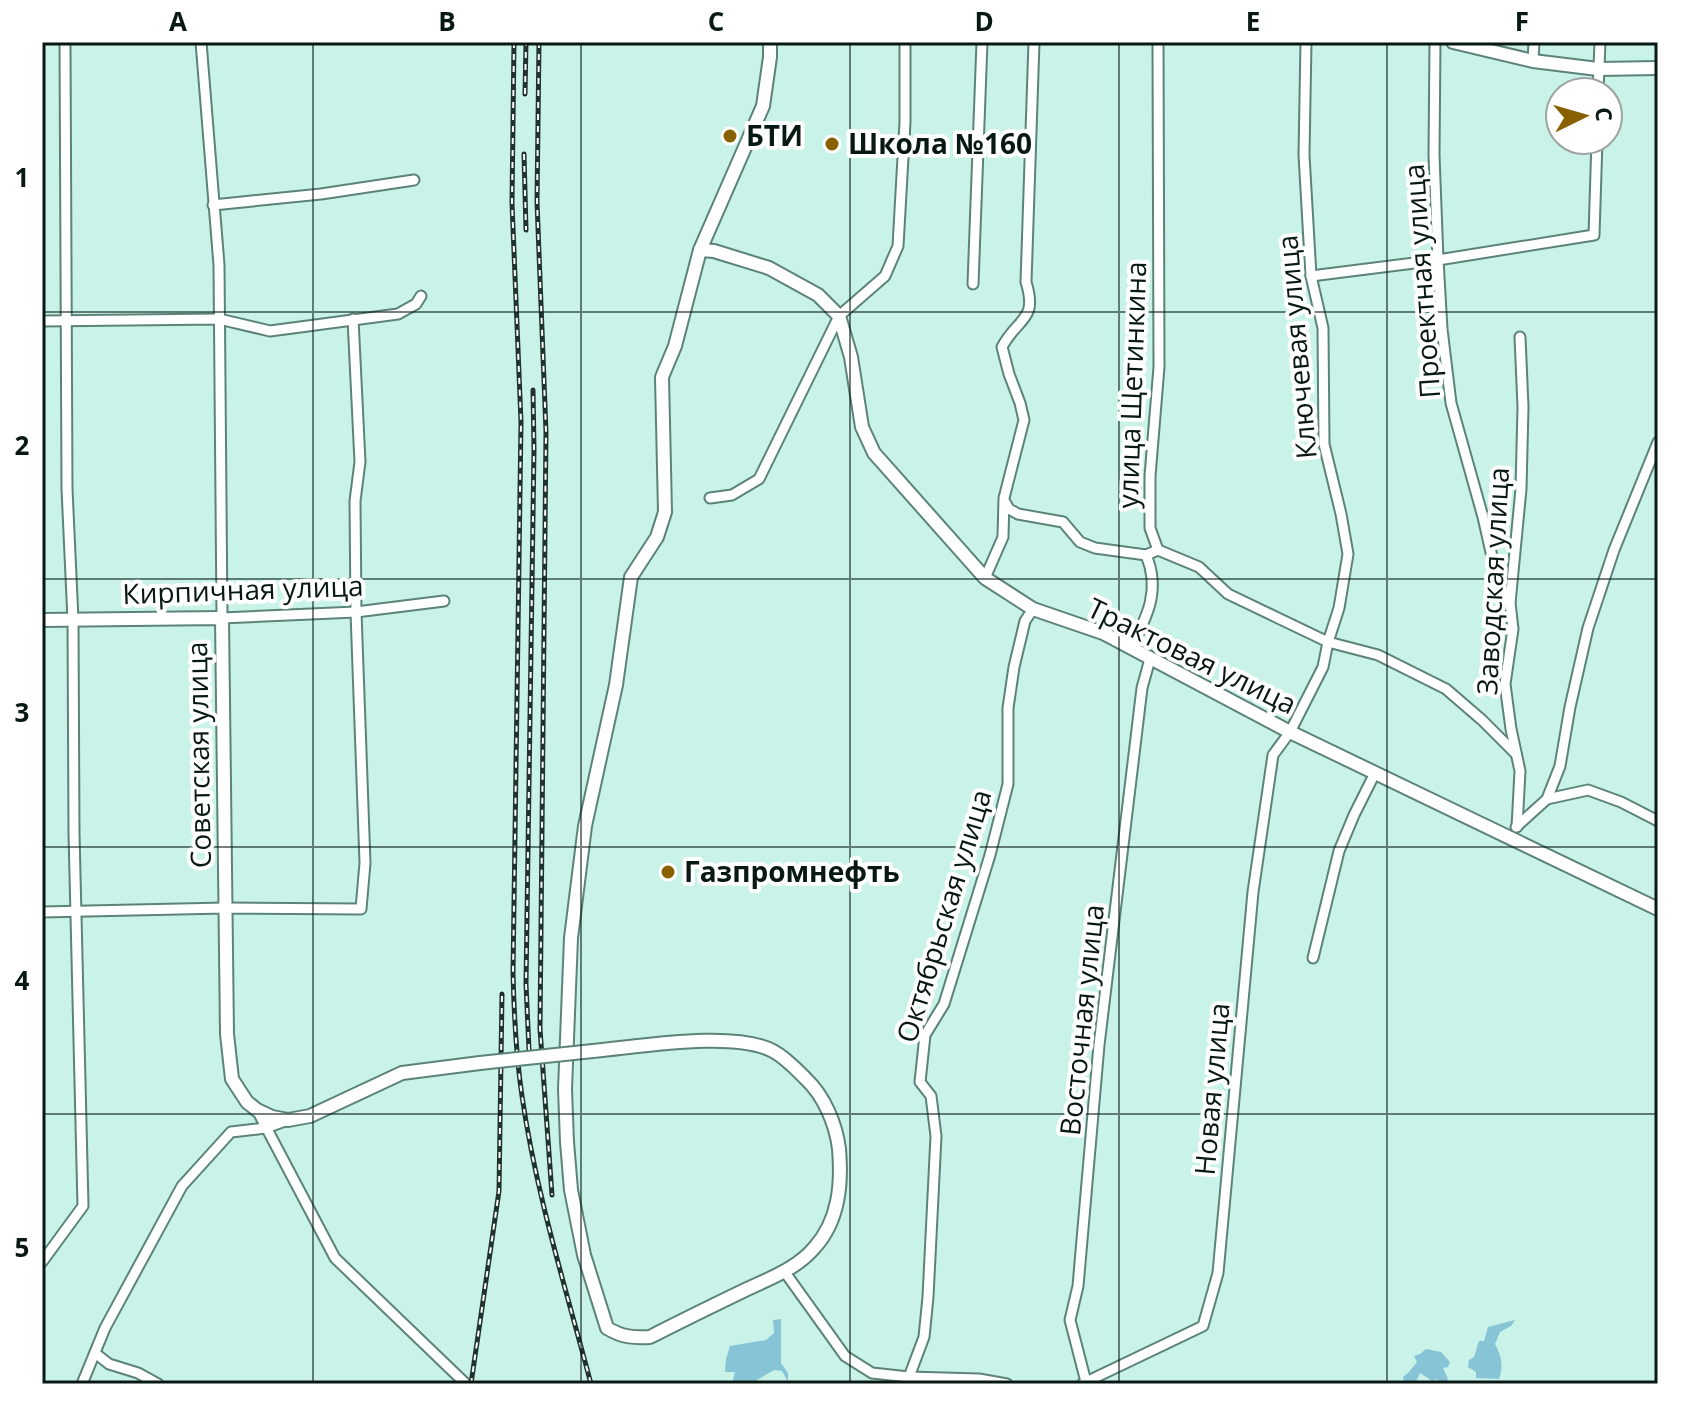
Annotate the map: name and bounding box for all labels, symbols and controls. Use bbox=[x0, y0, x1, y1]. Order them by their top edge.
text: A bbox=[169, 3, 187, 39]
text: B bbox=[438, 3, 456, 39]
text: C bbox=[708, 3, 724, 39]
text: D bbox=[974, 3, 994, 39]
text: E bbox=[1246, 3, 1260, 39]
text: F bbox=[1515, 3, 1529, 39]
north arrow bbox=[1544, 76, 1624, 156]
text: С bbox=[1589, 106, 1620, 122]
place label: БТИ bbox=[746, 116, 803, 154]
place label: Школа №160 bbox=[848, 124, 1032, 162]
marker: БТИ bbox=[721, 127, 739, 145]
marker: Школа №160 bbox=[823, 135, 841, 153]
text: 1 bbox=[15, 159, 29, 195]
street label: Проектная улица bbox=[1394, 163, 1448, 399]
street label: Ключевая улица bbox=[1267, 234, 1325, 461]
street label: улица Щетинкина bbox=[1108, 261, 1154, 509]
text: 2 bbox=[15, 427, 30, 463]
street label: Заводская улица bbox=[1467, 466, 1517, 696]
street label: Кирпичная улица bbox=[122, 566, 364, 612]
street label: Трактовая улица bbox=[1082, 588, 1303, 722]
street label: Советская улица bbox=[177, 641, 219, 869]
text: 3 bbox=[15, 694, 29, 730]
street label: Октябрьская улица bbox=[887, 785, 1000, 1047]
place label: Газпромнефть bbox=[684, 852, 900, 890]
marker: Газпромнефть bbox=[659, 863, 677, 881]
street label: Восточная улица bbox=[1050, 902, 1112, 1137]
text: 4 bbox=[15, 962, 30, 998]
street label: Новая улица bbox=[1185, 1001, 1237, 1177]
text: 5 bbox=[15, 1229, 29, 1265]

